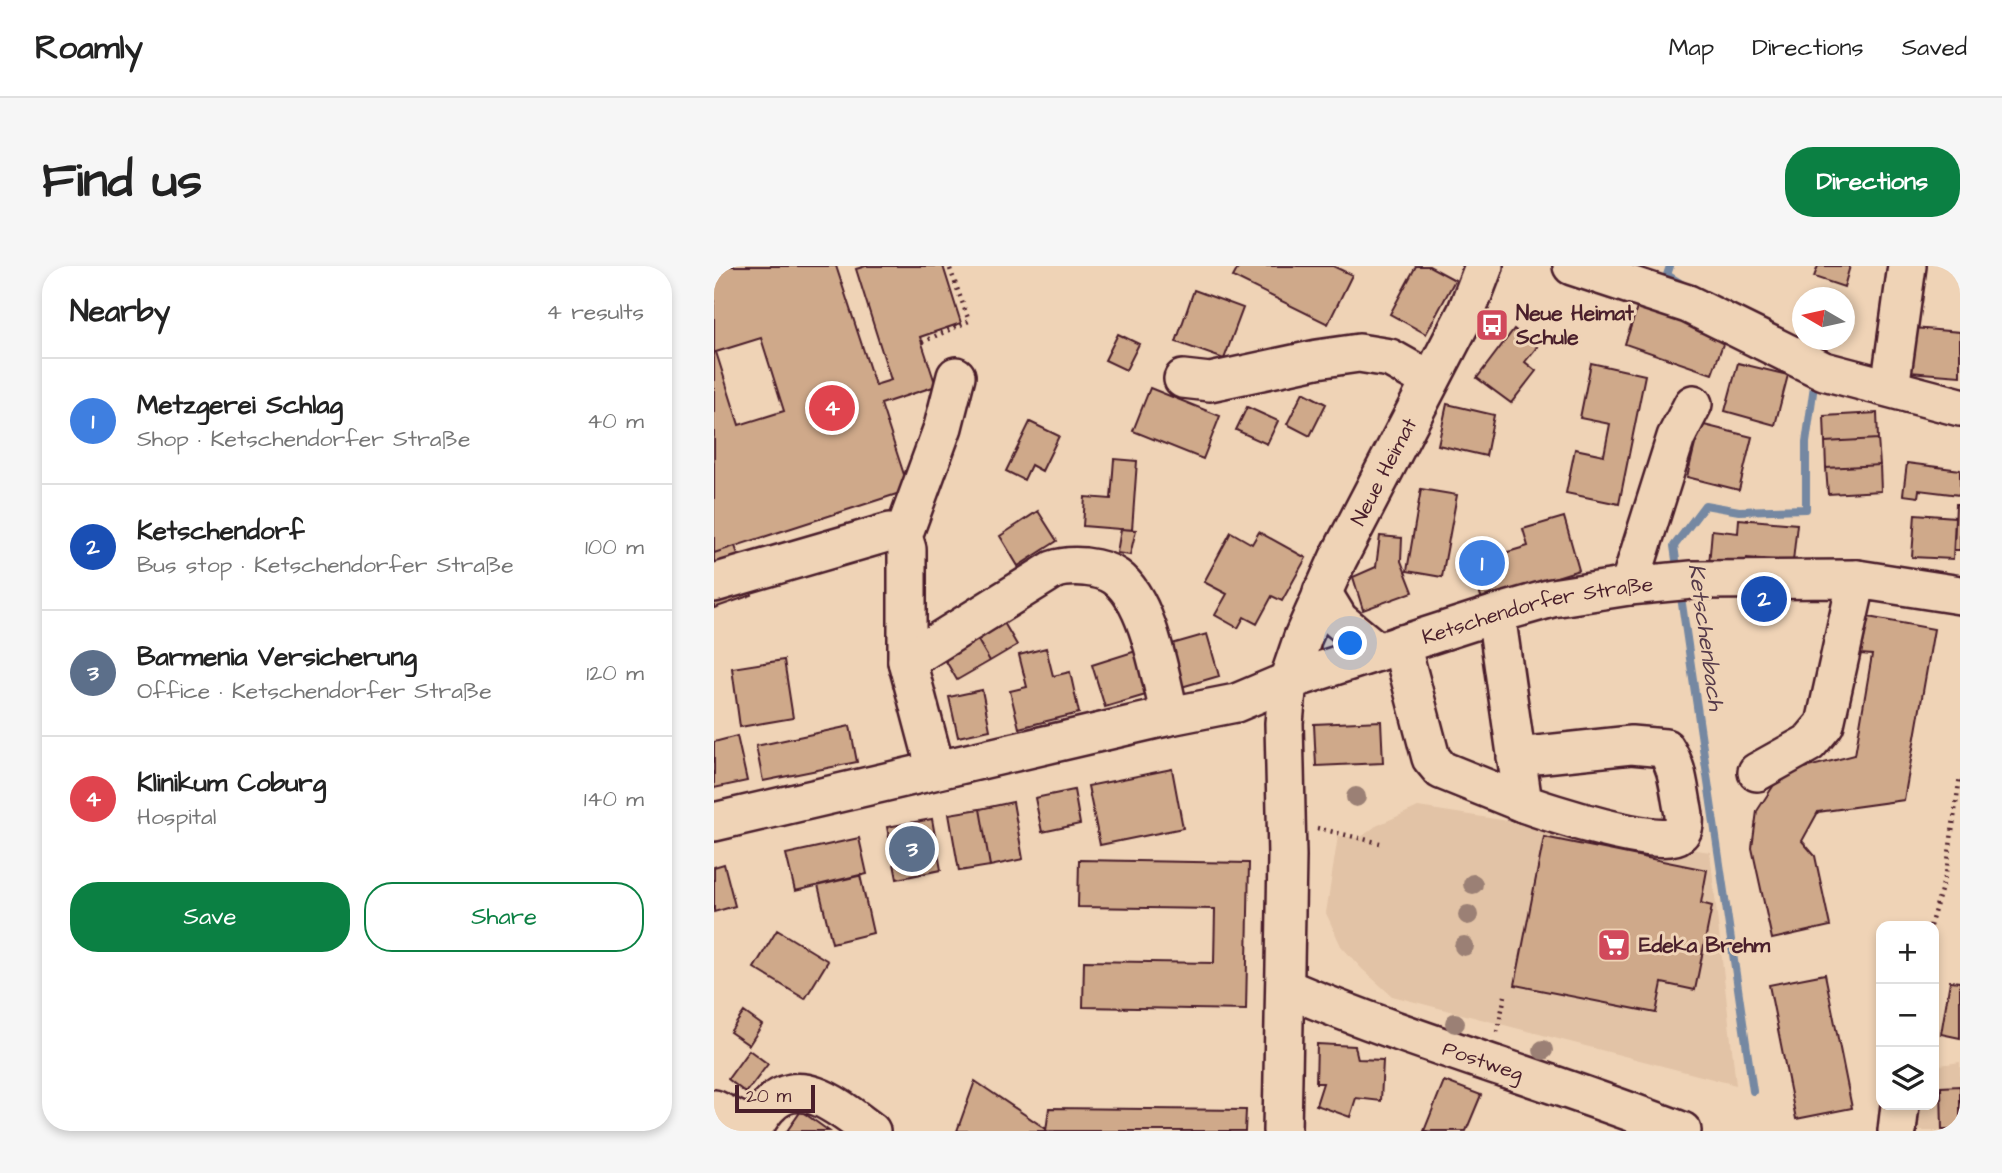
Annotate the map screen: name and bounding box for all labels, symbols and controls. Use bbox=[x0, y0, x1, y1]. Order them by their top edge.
text: Roamly bbox=[35, 25, 143, 71]
text: Map bbox=[1669, 31, 1714, 65]
text: Directions bbox=[1752, 31, 1864, 65]
text: Saved bbox=[1902, 31, 1967, 65]
button: Directions bbox=[1785, 147, 1960, 217]
text: Find us bbox=[42, 148, 202, 216]
north arrow bbox=[1792, 287, 1855, 350]
text: Nearby bbox=[70, 291, 170, 333]
text: 4 results bbox=[546, 296, 644, 328]
place label: Neue Heimat Schule bbox=[1515, 299, 1634, 352]
bus stop icon: Neue Heimat Schule bbox=[1473, 306, 1511, 344]
pin: 4 bbox=[809, 382, 855, 434]
text: Metzgerei Schlag bbox=[137, 387, 343, 423]
text: 1 bbox=[92, 405, 94, 437]
text: 40 m bbox=[587, 405, 644, 437]
street label: Neue Heimat bbox=[1344, 412, 1424, 530]
text: Shop · Ketschendorfer Straße bbox=[137, 423, 470, 455]
text: Ketschendorf bbox=[137, 513, 305, 549]
text: 2 bbox=[86, 531, 100, 563]
text: 100 m bbox=[585, 531, 644, 563]
pin: 1 bbox=[1459, 537, 1505, 589]
text: Bus stop · Ketschendorfer Straße bbox=[137, 549, 514, 581]
water label: Ketschenbach bbox=[1680, 562, 1732, 714]
street label: Ketschendorfer Straße bbox=[1418, 569, 1654, 651]
pin: 2 bbox=[1741, 573, 1787, 625]
your location bbox=[1333, 626, 1367, 660]
text: Barmenia Versicherung bbox=[137, 639, 417, 675]
text: 3 bbox=[87, 657, 99, 689]
text: 120 m bbox=[586, 657, 644, 689]
text: Office · Ketschendorfer Straße bbox=[137, 675, 492, 707]
text: Klinikum Coburg bbox=[137, 765, 326, 801]
text: 4 bbox=[85, 783, 101, 815]
text: 140 m bbox=[584, 783, 644, 815]
text: Hospital bbox=[137, 801, 216, 833]
pin: 3 bbox=[889, 823, 935, 875]
button: Save bbox=[70, 882, 350, 952]
button: Share bbox=[364, 882, 644, 952]
map controls bbox=[1876, 921, 1939, 1110]
button: + bbox=[1876, 921, 1939, 984]
supermarket icon: Edeka Brehm bbox=[1595, 926, 1633, 964]
place label: Edeka Brehm bbox=[1639, 931, 1771, 960]
button: − bbox=[1876, 984, 1939, 1047]
street label: Postweg bbox=[1439, 1034, 1527, 1090]
button: layers bbox=[1876, 1047, 1939, 1110]
scale bar bbox=[735, 1082, 816, 1114]
text: 20 m bbox=[746, 1083, 791, 1110]

